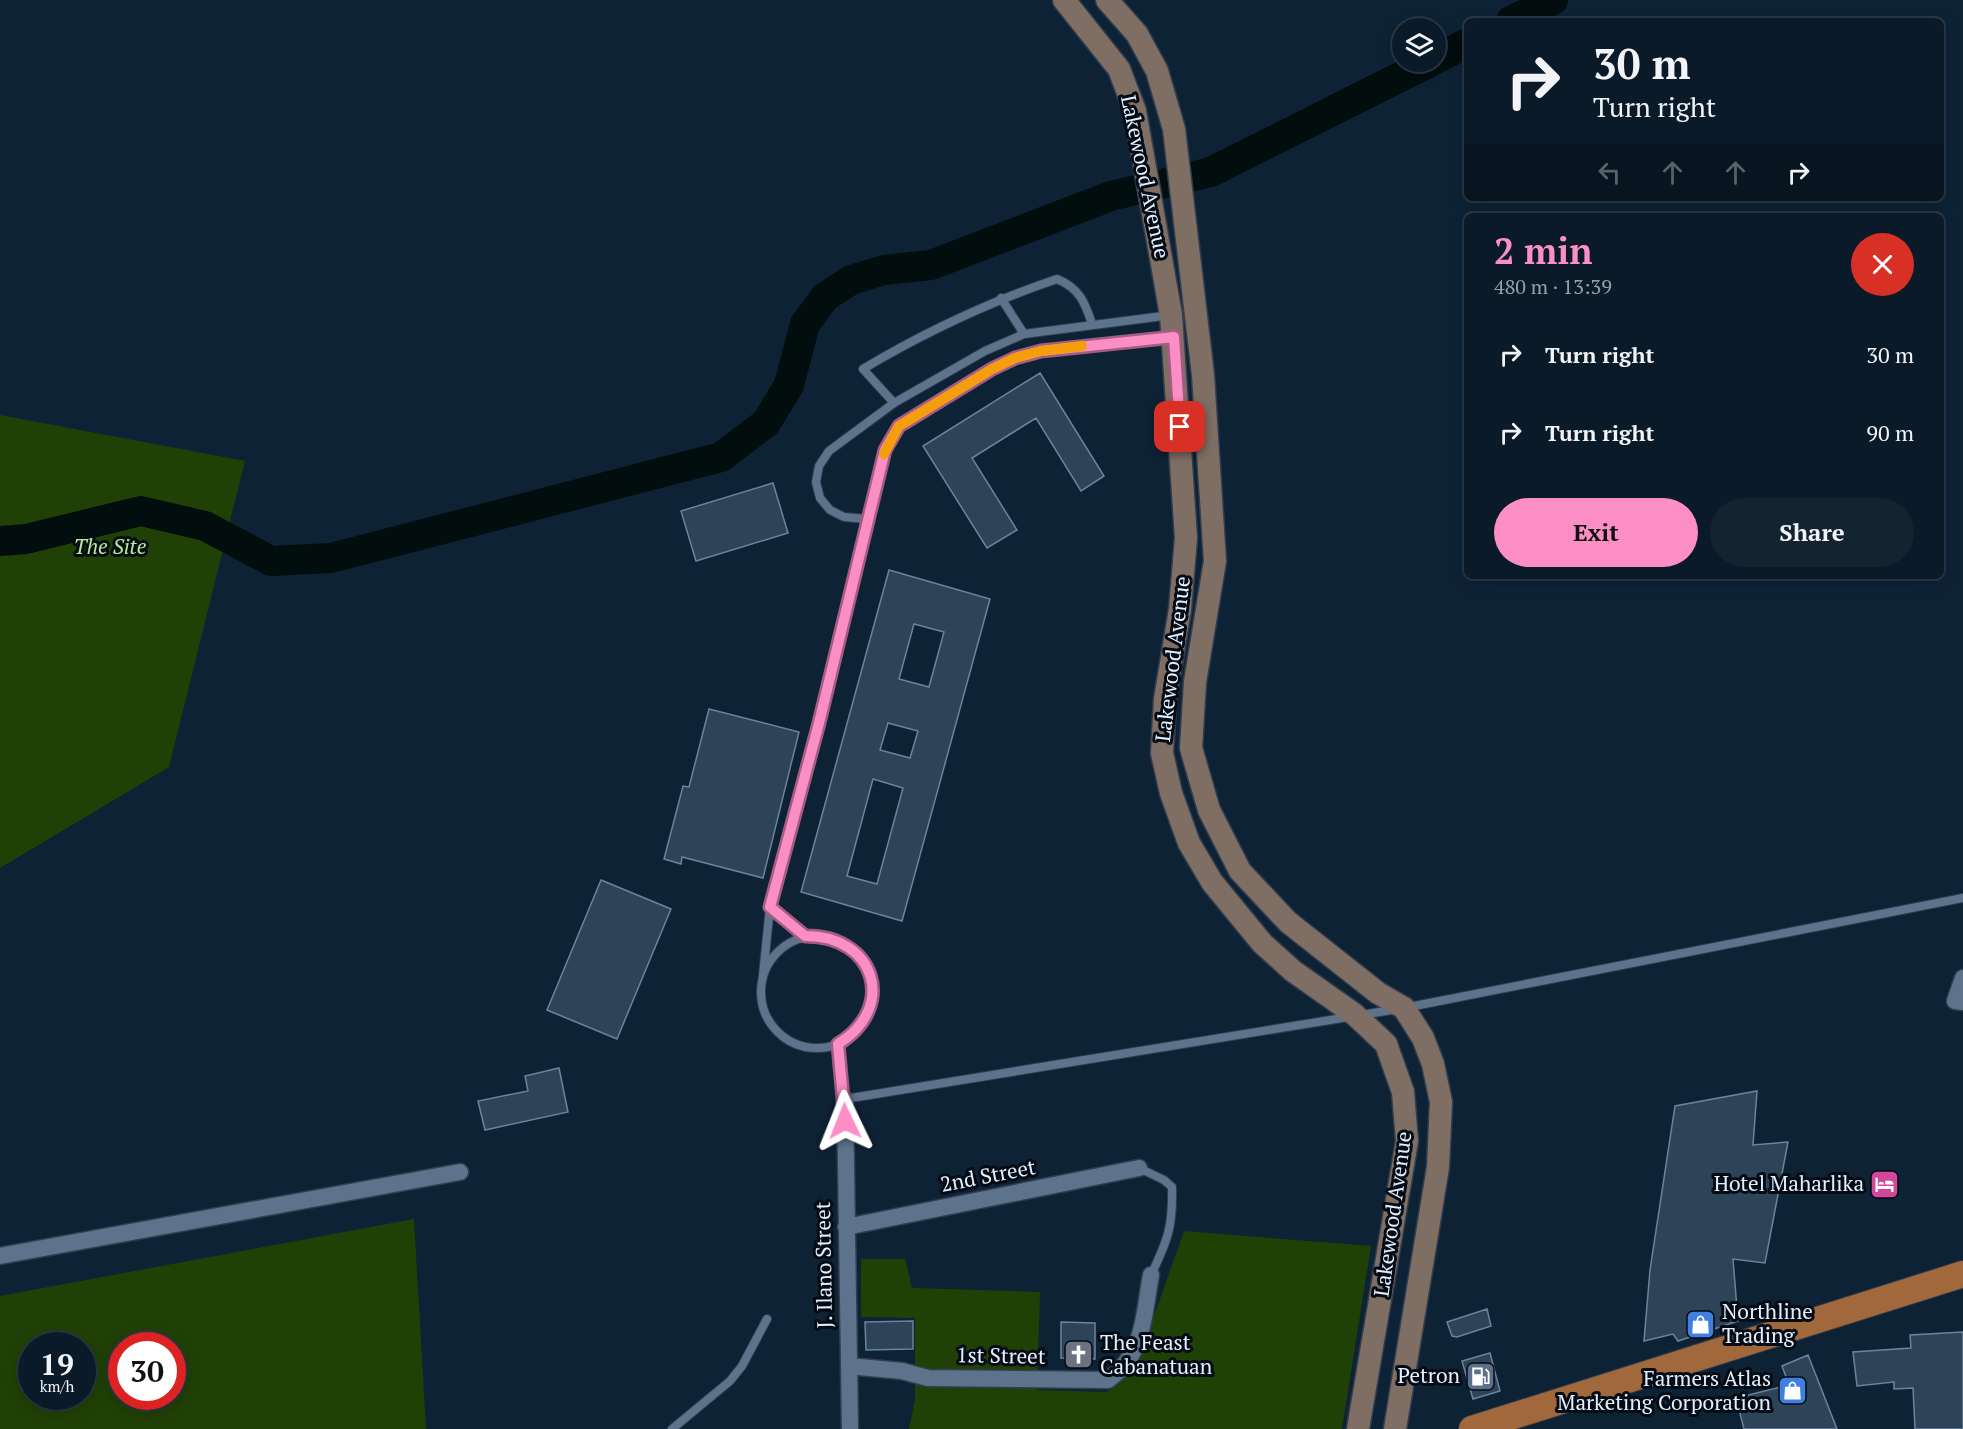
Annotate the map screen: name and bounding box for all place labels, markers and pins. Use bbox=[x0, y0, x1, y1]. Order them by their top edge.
pin bbox=[1154, 401, 1205, 452]
hotel icon: Hotel Maharlika bbox=[1869, 1168, 1901, 1200]
place label: Hotel Maharlika bbox=[1714, 1169, 1864, 1197]
place label: Northline Trading bbox=[1722, 1297, 1813, 1349]
shop icon: Northline Trading bbox=[1685, 1308, 1717, 1340]
place label: The Feast Cabanatuan bbox=[1100, 1328, 1213, 1380]
church icon: The Feast Cabanatuan bbox=[1063, 1339, 1095, 1371]
fuel station icon: Petron bbox=[1465, 1360, 1497, 1392]
place label: Petron bbox=[1398, 1361, 1461, 1389]
place label: Farmers Atlas Marketing Corporation bbox=[1557, 1364, 1772, 1416]
shop icon: Farmers Atlas Marketing Corporation bbox=[1776, 1375, 1808, 1407]

